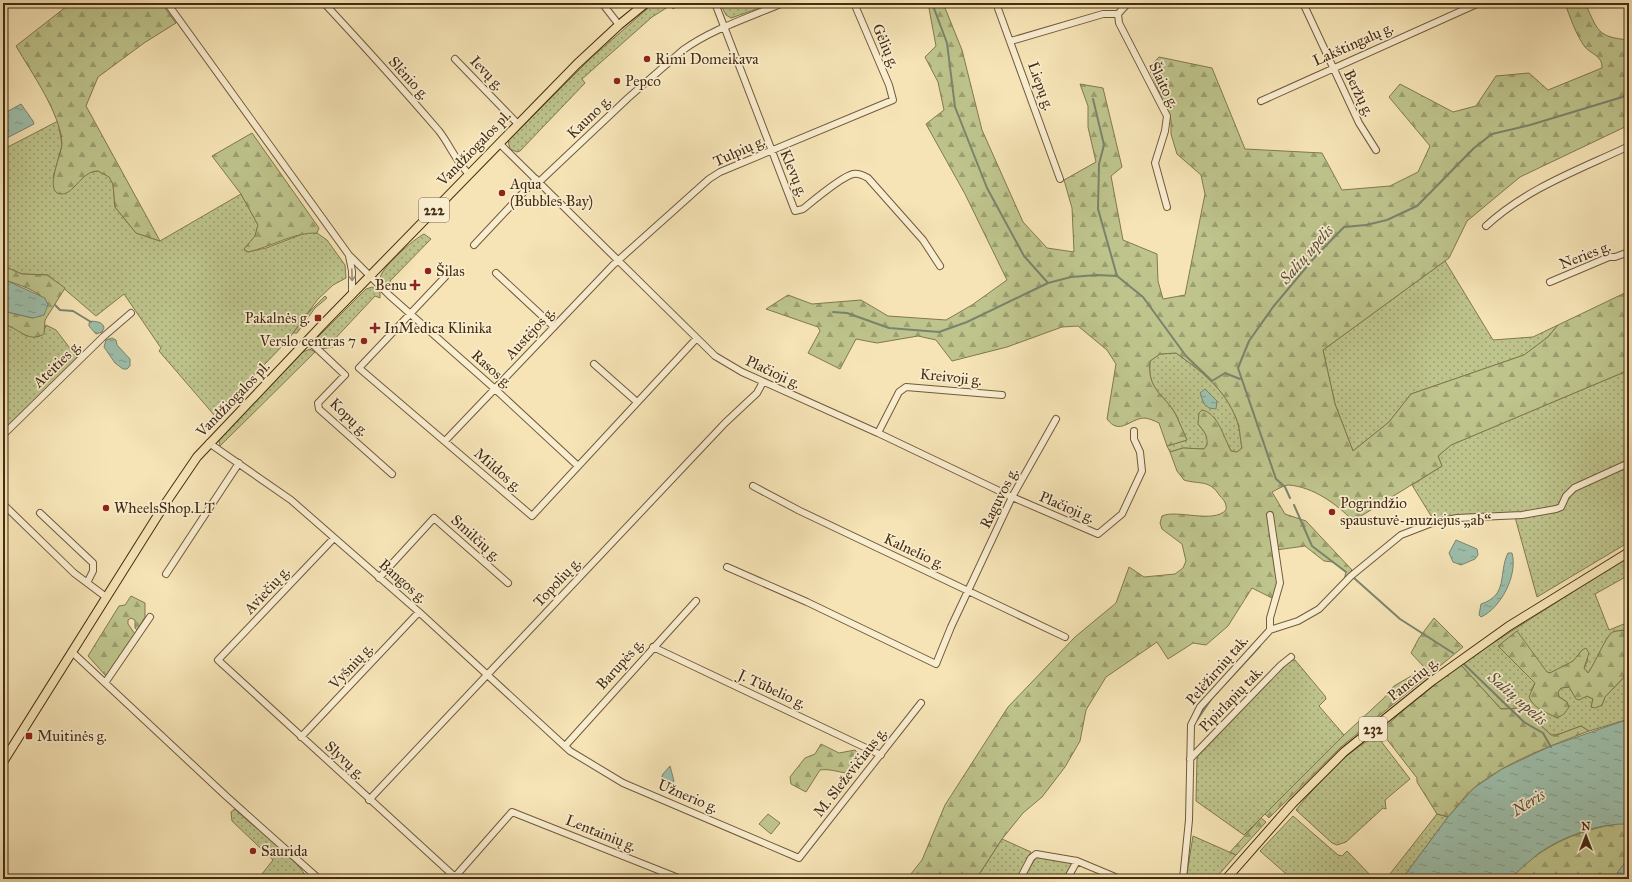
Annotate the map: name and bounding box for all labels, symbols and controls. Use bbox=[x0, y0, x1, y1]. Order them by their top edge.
street label: Lakštingalų g. bbox=[1310, 18, 1396, 70]
street label: Gėlių g. bbox=[869, 21, 903, 71]
place label: Rimi Domeikava bbox=[655, 50, 759, 68]
street label: Ievų g. bbox=[466, 52, 508, 94]
street label: Slėnio g. bbox=[385, 53, 433, 103]
marker: Rimi Domeikava bbox=[642, 54, 652, 64]
street label: Šlaito g. bbox=[1145, 58, 1184, 111]
street label: Liepų g. bbox=[1024, 59, 1058, 113]
street label: Beržų g. bbox=[1340, 67, 1378, 119]
place label: Pepco bbox=[625, 72, 661, 90]
marker: Pepco bbox=[612, 76, 622, 86]
street label: Kauno g. bbox=[563, 92, 615, 142]
street label: Vandžiogalos pl. bbox=[433, 106, 515, 190]
street label: Tulpių g. bbox=[710, 132, 768, 170]
street label: Klevų g. bbox=[776, 147, 812, 199]
place label: Aqua (Bubbles Bay) bbox=[509, 175, 593, 211]
marker: Aqua (Bubbles Bay) bbox=[497, 188, 507, 198]
road number: 222 bbox=[419, 198, 449, 222]
water label: Salių upelis bbox=[1275, 221, 1338, 289]
street label: Neries g. bbox=[1557, 237, 1613, 273]
place label: Šilas bbox=[436, 261, 465, 280]
marker: Šilas bbox=[423, 266, 433, 276]
one-way arrow bbox=[348, 268, 356, 281]
place label: Benu bbox=[375, 276, 407, 294]
marker: Benu bbox=[410, 280, 420, 290]
street label: Austėjos g. bbox=[501, 303, 559, 364]
place label: Pakalnės g. bbox=[245, 309, 310, 327]
marker: Pakalnės g. bbox=[313, 313, 323, 323]
place label: InMedica Klinika bbox=[384, 319, 493, 337]
marker: InMedica Klinika bbox=[369, 322, 381, 334]
place label: Verslo centras 7 bbox=[259, 332, 356, 350]
marker: Verslo centras 7 bbox=[359, 336, 369, 346]
street label: Ateities g. bbox=[28, 337, 85, 392]
street label: Rasos g. bbox=[468, 346, 516, 392]
street label: Plačioji g. bbox=[743, 352, 803, 392]
street label: Vandžiogalos pl. bbox=[192, 357, 274, 441]
street label: Kreivoji g. bbox=[919, 365, 983, 389]
street label: Kopų g. bbox=[326, 394, 372, 440]
street label: Mildos g. bbox=[470, 444, 526, 496]
street label: Raguvos g. bbox=[976, 465, 1022, 531]
street label: Plačioji g. bbox=[1037, 487, 1097, 527]
place label: Pogrindžio spaustuvė-muziejus „ab“ bbox=[1340, 494, 1491, 529]
place label: WheelsShop.LT bbox=[114, 499, 215, 517]
marker: WheelsShop.LT bbox=[101, 503, 111, 513]
marker: Pogrindžio spaustuvė-muziejus „ab“ bbox=[1327, 507, 1337, 517]
street label: Smilčių g. bbox=[447, 511, 505, 565]
street label: Kalnelio g. bbox=[881, 529, 947, 573]
street label: Topolių g. bbox=[530, 553, 584, 611]
street label: Bangos g. bbox=[375, 555, 431, 607]
street label: Aviečių g. bbox=[240, 562, 294, 618]
street label: Pelėžirnių tak. bbox=[1182, 631, 1252, 709]
street label: Barupės g. bbox=[592, 635, 648, 693]
street label: Vyšnių g. bbox=[325, 639, 377, 693]
street label: Panerių g. bbox=[1384, 653, 1442, 705]
street label: Pipirlapių tak. bbox=[1195, 662, 1267, 736]
street label: J. Tūbelio g. bbox=[733, 665, 809, 713]
water label: Salių upelis bbox=[1483, 667, 1551, 730]
road number: 232 bbox=[1359, 717, 1387, 741]
street label: M. Sleževičiaus g. bbox=[809, 724, 891, 820]
place label: Muitinės g. bbox=[37, 727, 107, 745]
marker: Muitinės g. bbox=[24, 731, 34, 741]
street label: Slyvų g. bbox=[321, 737, 369, 783]
street label: Užnerio g. bbox=[655, 775, 721, 817]
water label: Neris bbox=[1507, 785, 1549, 820]
street label: Lentainių g. bbox=[563, 811, 639, 855]
north arrow bbox=[1566, 816, 1606, 856]
text: N bbox=[1581, 820, 1591, 833]
place label: Saurida bbox=[261, 842, 308, 860]
marker: Saurida bbox=[248, 846, 258, 856]

